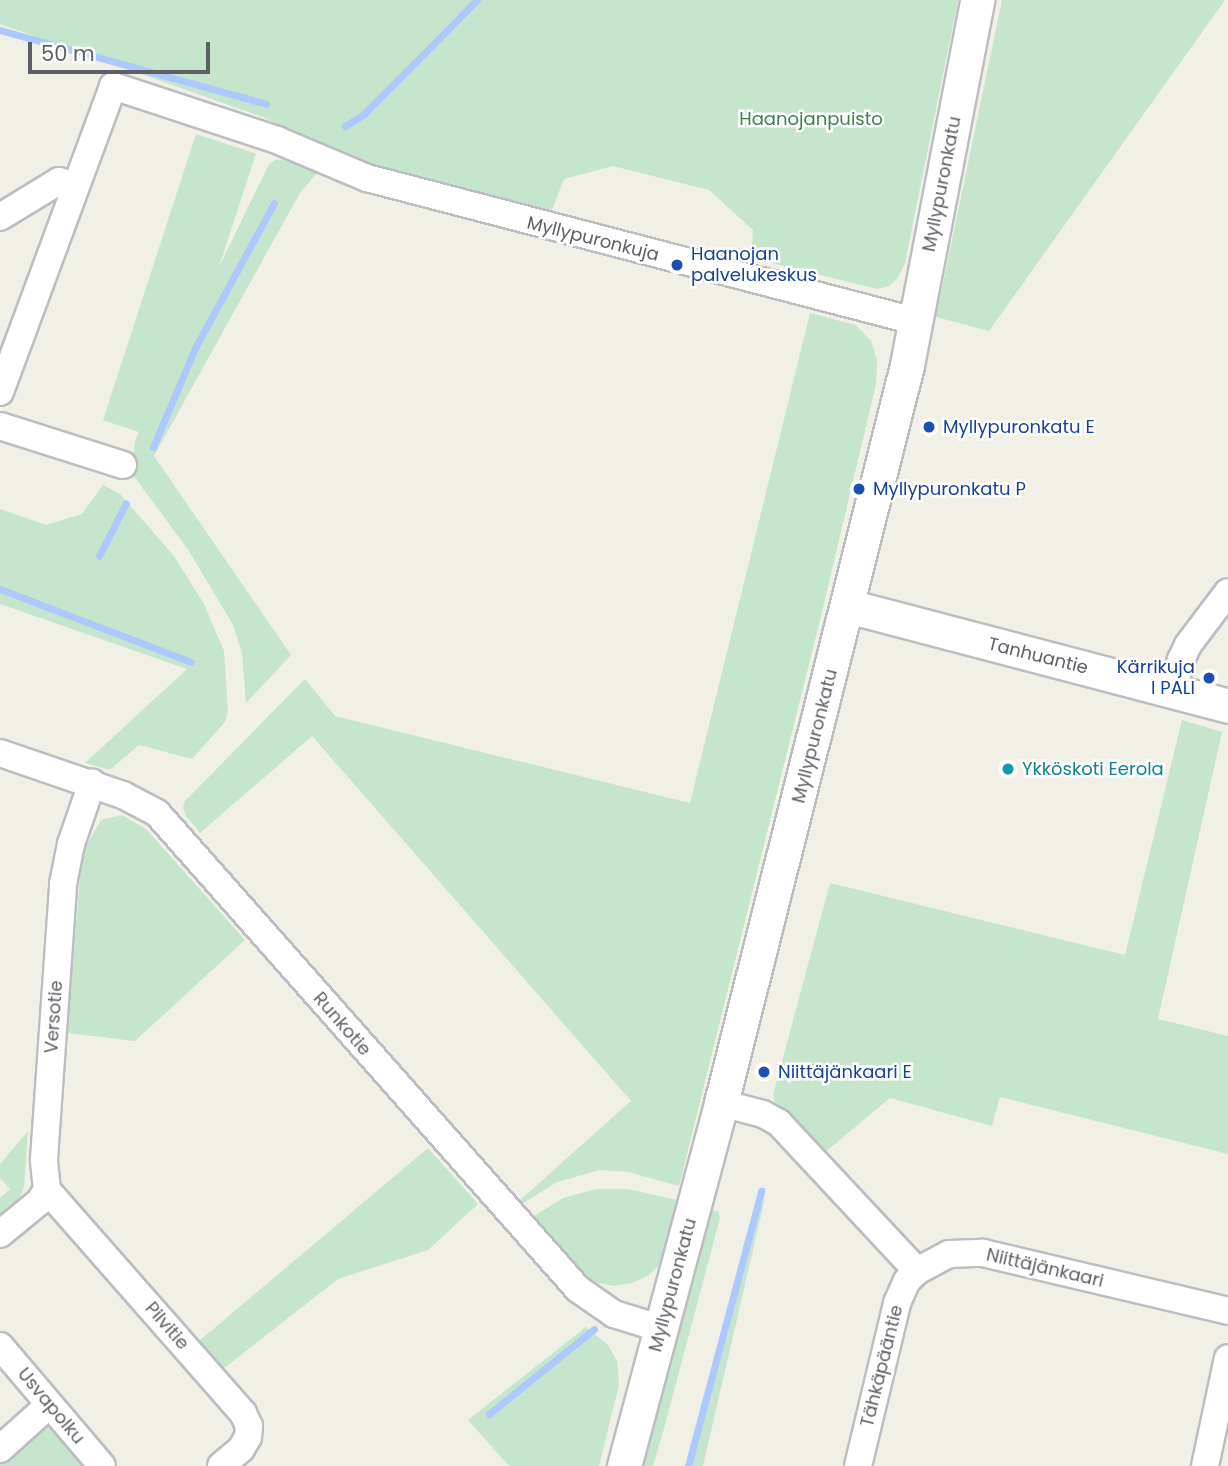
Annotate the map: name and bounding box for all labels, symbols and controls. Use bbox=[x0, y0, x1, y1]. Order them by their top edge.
scale bar bbox=[32, 28, 214, 72]
text: 50 m bbox=[41, 39, 95, 68]
park label: Haanojanpuisto bbox=[739, 108, 883, 130]
street label: Myllypuronkatu bbox=[918, 114, 966, 254]
street label: Myllypuronkuja bbox=[525, 212, 661, 266]
place label: Haanojan palvelukeskus bbox=[691, 244, 817, 286]
marker: Haanojan palvelukeskus bbox=[669, 257, 685, 273]
place label: Myllypuronkatu E bbox=[943, 416, 1095, 438]
marker: Myllypuronkatu E bbox=[921, 419, 937, 435]
place label: Myllypuronkatu P bbox=[873, 478, 1026, 500]
marker: Myllypuronkatu P bbox=[851, 481, 867, 497]
street label: Tanhuantie bbox=[986, 633, 1090, 679]
place label: Kärrikuja I PALI bbox=[1117, 657, 1195, 700]
street label: Myllypuronkatu bbox=[788, 667, 842, 805]
marker: Kärrikuja I PALI bbox=[1201, 670, 1217, 686]
place label: Ykköskoti Eerola bbox=[1022, 758, 1164, 780]
marker: Ykköskoti Eerola bbox=[1000, 761, 1016, 777]
street label: Versotie bbox=[41, 980, 67, 1054]
street label: Runkotie bbox=[309, 988, 375, 1060]
place label: Niittäjänkaari E bbox=[778, 1061, 912, 1083]
marker: Niittäjänkaari E bbox=[756, 1064, 772, 1080]
street label: Myllypuronkatu bbox=[645, 1216, 701, 1354]
street label: Niittäjänkaari bbox=[984, 1244, 1106, 1292]
street label: Pilvitie bbox=[140, 1298, 194, 1354]
street label: Tähkäpääntie bbox=[856, 1303, 908, 1429]
street label: Usvapolku bbox=[13, 1364, 89, 1448]

